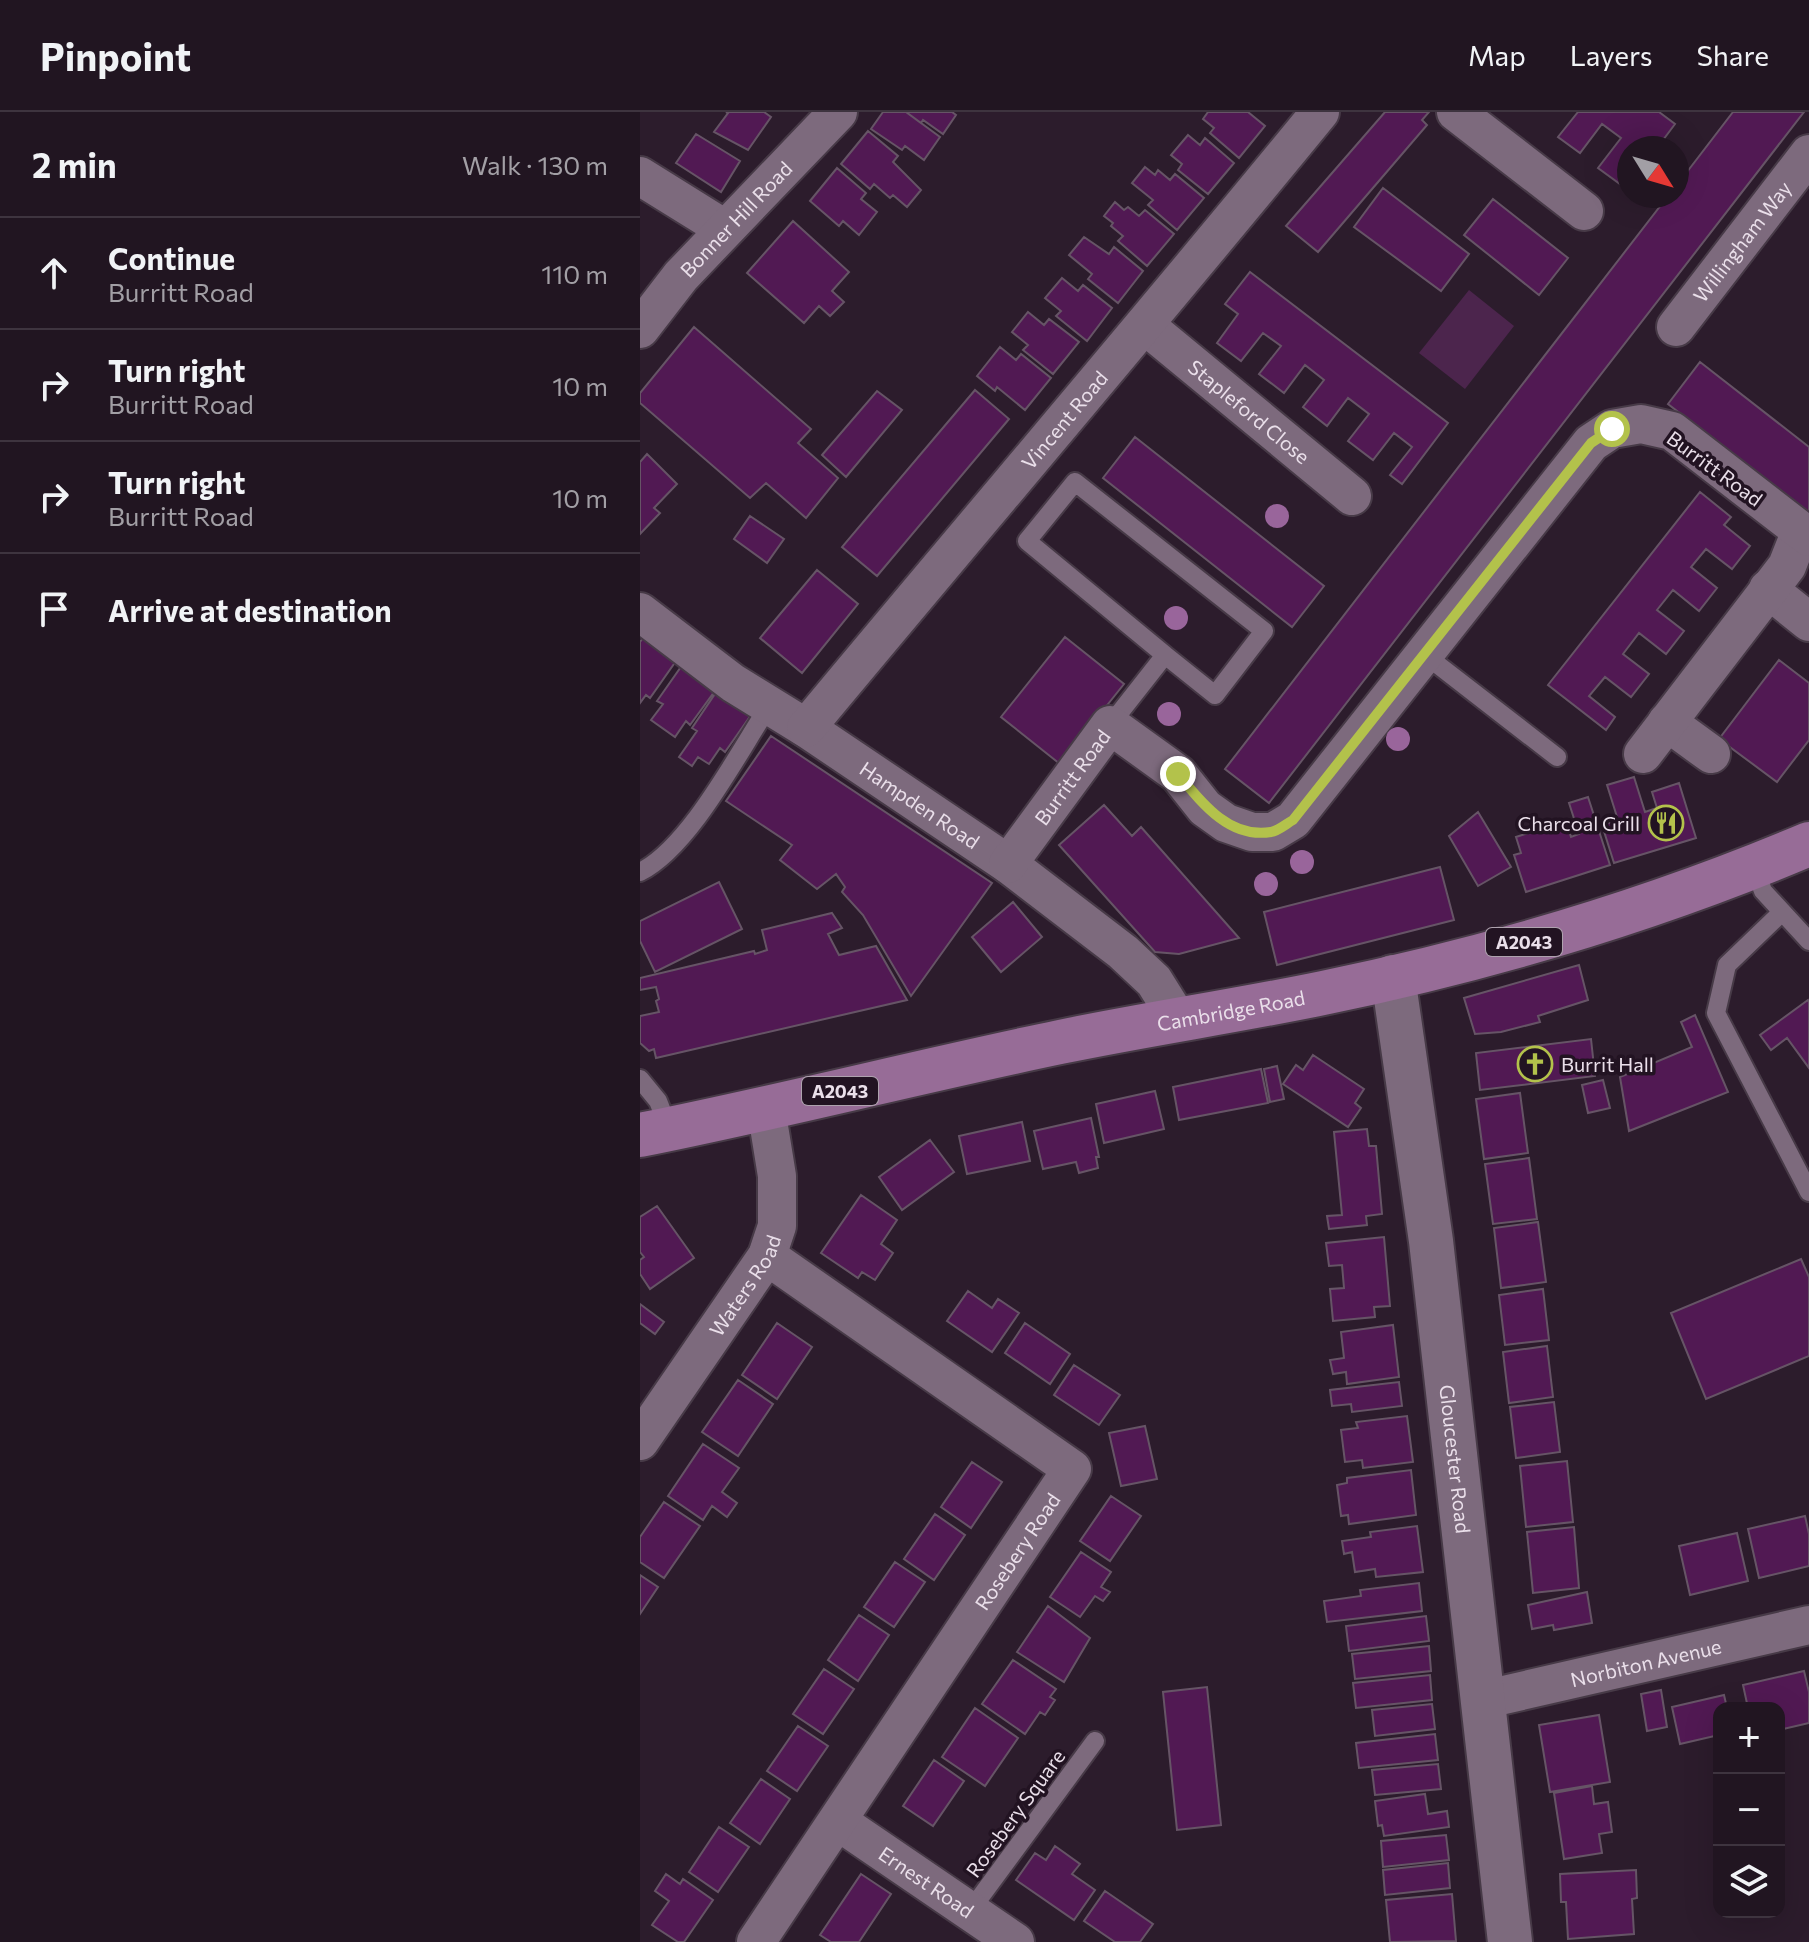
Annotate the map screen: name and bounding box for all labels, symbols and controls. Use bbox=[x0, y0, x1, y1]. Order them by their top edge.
text: Pinpoint bbox=[40, 32, 191, 79]
text: Map bbox=[1468, 38, 1526, 72]
text: Layers bbox=[1570, 38, 1652, 72]
text: Share bbox=[1696, 38, 1769, 72]
north arrow bbox=[1617, 136, 1689, 208]
text: 2 min bbox=[32, 143, 117, 185]
text: Walk · 130 m bbox=[462, 149, 608, 180]
street label: Bonner Hill Road bbox=[675, 156, 797, 282]
street label: Willingham Way bbox=[1688, 176, 1796, 307]
text: Continue bbox=[108, 239, 235, 276]
icon: ahead bbox=[32, 251, 76, 295]
text: 110 m bbox=[541, 258, 608, 289]
text: Burritt Road bbox=[108, 276, 254, 307]
text: Turn right bbox=[108, 351, 245, 388]
street label: Stapleford Close bbox=[1184, 354, 1315, 468]
icon: right bbox=[32, 363, 76, 407]
street label: Vincent Road bbox=[1016, 366, 1112, 474]
text: 10 m bbox=[552, 370, 608, 401]
text: Burritt Road bbox=[108, 388, 254, 419]
route start bbox=[1594, 411, 1630, 447]
street label: Burritt Road bbox=[1663, 425, 1767, 511]
text: Turn right bbox=[108, 463, 245, 500]
icon: right bbox=[32, 475, 76, 519]
text: 10 m bbox=[552, 482, 608, 513]
text: Burritt Road bbox=[108, 500, 254, 531]
icon: arrive bbox=[32, 587, 76, 631]
text: Arrive at destination bbox=[108, 591, 392, 628]
street label: Burritt Road bbox=[1029, 725, 1115, 829]
street label: Hampden Road bbox=[856, 756, 984, 853]
route end bbox=[1160, 756, 1196, 792]
restaurant icon: Charcoal Grill bbox=[1647, 804, 1685, 842]
place label: Charcoal Grill bbox=[1518, 811, 1640, 835]
road number: A2043 bbox=[1486, 928, 1562, 956]
street label: Cambridge Road bbox=[1155, 985, 1307, 1035]
church icon: Burrit Hall bbox=[1516, 1045, 1554, 1083]
place label: Burrit Hall bbox=[1561, 1052, 1654, 1076]
road number: A2043 bbox=[802, 1077, 878, 1105]
street label: Waters Road bbox=[704, 1232, 785, 1341]
street label: Gloucester Road bbox=[1435, 1383, 1476, 1535]
street label: Rosebery Road bbox=[969, 1488, 1065, 1614]
street label: Norbiton Avenue bbox=[1568, 1634, 1724, 1691]
map controls bbox=[1713, 1702, 1785, 1918]
button: + bbox=[1713, 1702, 1785, 1774]
street label: Rosebery Square bbox=[961, 1744, 1069, 1882]
button: − bbox=[1713, 1774, 1785, 1846]
street label: Ernest Road bbox=[874, 1841, 979, 1923]
button: layers bbox=[1713, 1846, 1785, 1918]

